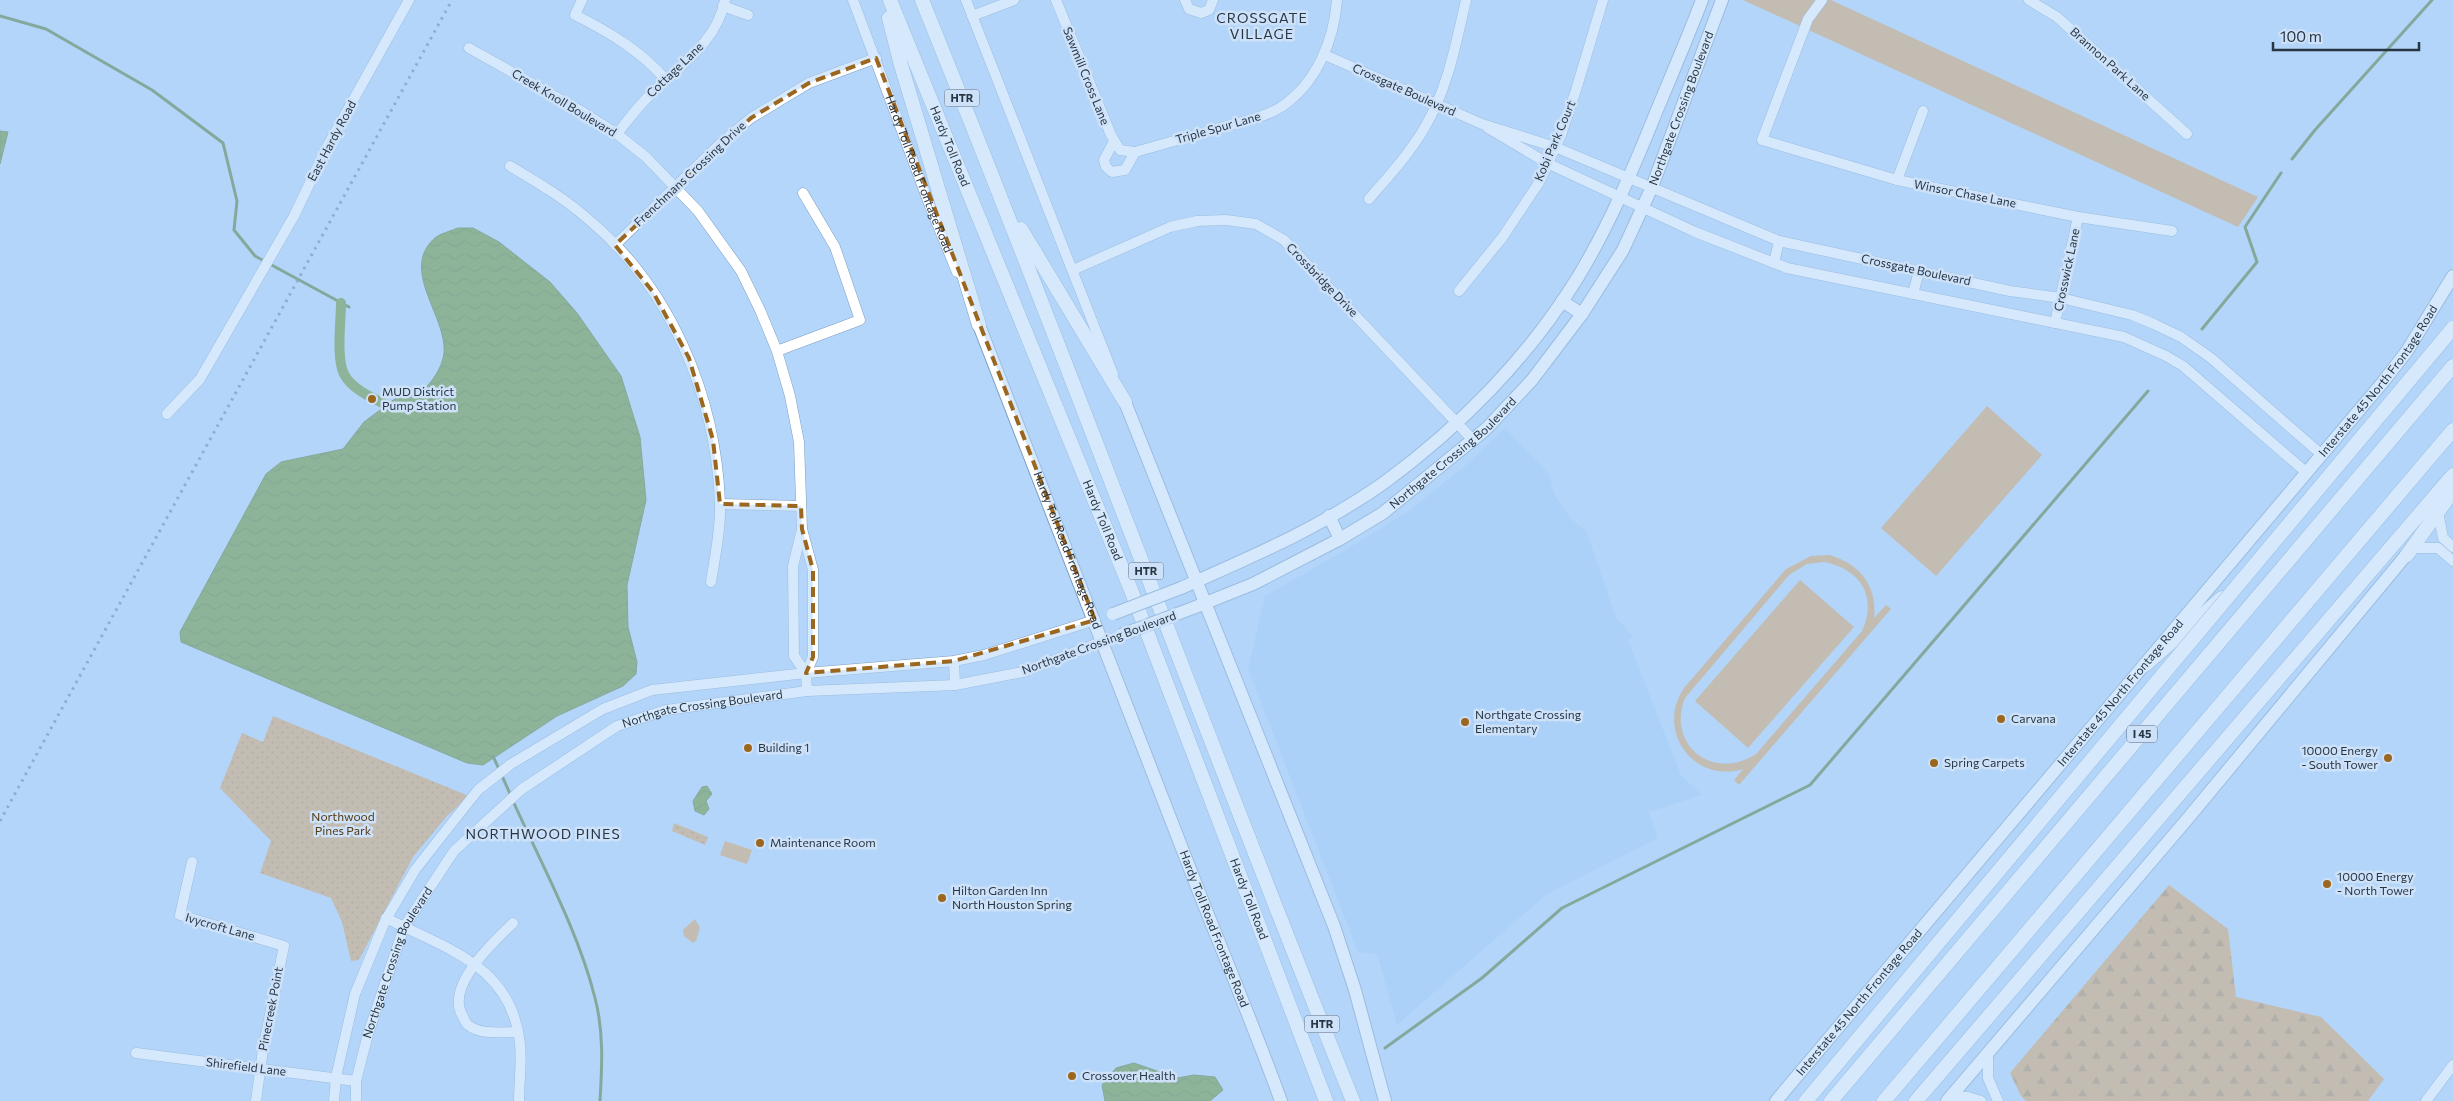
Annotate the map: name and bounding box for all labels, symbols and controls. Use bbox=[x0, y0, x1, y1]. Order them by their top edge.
district label: CROSSGATE VILLAGE bbox=[1216, 9, 1308, 42]
scale bar bbox=[2273, 20, 2419, 52]
street label: Brannon Park Lane bbox=[2068, 24, 2153, 103]
street label: Sawmill Cross Lane bbox=[1061, 25, 1113, 127]
text: 100 m bbox=[2280, 27, 2322, 45]
street label: Northgate Crossing Boulevard bbox=[1645, 29, 1716, 187]
street label: Cottage Lane bbox=[643, 39, 705, 100]
street label: Crossgate Boulevard bbox=[1351, 60, 1458, 118]
street label: Creek Knoll Boulevard bbox=[510, 65, 619, 139]
road number: HTR bbox=[944, 90, 980, 106]
street label: Hardy Toll Road Frontage Road bbox=[883, 93, 956, 255]
street label: East Hardy Road bbox=[304, 98, 358, 183]
street label: Kobi Park Court bbox=[1531, 98, 1577, 183]
street label: Hardy Toll Road bbox=[928, 104, 973, 188]
street label: Triple Spur Lane bbox=[1174, 108, 1262, 146]
street label: Frenchmans Crossing Drive bbox=[631, 118, 748, 229]
street label: Winsor Chase Lane bbox=[1913, 176, 2017, 210]
street label: Crosswick Lane bbox=[2050, 227, 2082, 313]
street label: Crossbridge Drive bbox=[1284, 240, 1361, 319]
street label: Crossgate Boulevard bbox=[1860, 251, 1972, 287]
street label: Interstate 45 North Frontage Road bbox=[2315, 302, 2440, 459]
place label: MUD District Pump Station bbox=[382, 384, 456, 412]
marker: MUD District Pump Station bbox=[366, 393, 378, 405]
street label: Northgate Crossing Boulevard bbox=[1386, 394, 1518, 511]
street label: Hardy Toll Road Frontage Road bbox=[1031, 469, 1105, 631]
street label: Hardy Toll Road bbox=[1081, 478, 1126, 562]
road number: HTR bbox=[1128, 562, 1164, 580]
street label: Northgate Crossing Boulevard bbox=[1020, 608, 1178, 677]
street label: Interstate 45 North Frontage Road bbox=[2054, 616, 2186, 768]
street label: Northgate Crossing Boulevard bbox=[620, 686, 784, 730]
place label: Northgate Crossing Elementary bbox=[1475, 707, 1582, 735]
place label: Carvana bbox=[2011, 711, 2056, 725]
marker: Carvana bbox=[1995, 713, 2007, 725]
marker: Northgate Crossing Elementary bbox=[1459, 716, 1471, 728]
road number: I 45 bbox=[2127, 726, 2157, 742]
place label: Building 1 bbox=[758, 740, 809, 754]
marker: Building 1 bbox=[742, 742, 754, 754]
place label: 10000 Energy - South Tower bbox=[2301, 743, 2378, 771]
marker: 10000 Energy - South Tower bbox=[2382, 752, 2394, 764]
place label: Spring Carpets bbox=[1944, 755, 2025, 769]
marker: Spring Carpets bbox=[1928, 757, 1940, 769]
park label: Northwood Pines Park bbox=[311, 809, 375, 837]
district label: NORTHWOOD PINES bbox=[465, 825, 621, 842]
place label: Maintenance Room bbox=[770, 835, 876, 849]
marker: Maintenance Room bbox=[754, 837, 766, 849]
street label: Hardy Toll Road Frontage Road bbox=[1178, 848, 1252, 1009]
street label: Hardy Toll Road bbox=[1228, 856, 1272, 941]
place label: 10000 Energy - North Tower bbox=[2337, 869, 2414, 897]
marker: 10000 Energy - North Tower bbox=[2321, 878, 2333, 890]
place label: Hilton Garden Inn North Houston Spring bbox=[952, 883, 1072, 911]
street label: Northgate Crossing Boulevard bbox=[359, 884, 434, 1040]
marker: Hilton Garden Inn North Houston Spring bbox=[936, 892, 948, 904]
street label: Ivycroft Lane bbox=[184, 909, 257, 943]
street label: Interstate 45 North Frontage Road bbox=[1793, 926, 1924, 1078]
street label: Pinecreek Point bbox=[255, 966, 285, 1052]
road number: HTR bbox=[1304, 1016, 1340, 1032]
street label: Shirefield Lane bbox=[205, 1054, 287, 1078]
place label: Crossover Health bbox=[1082, 1068, 1176, 1082]
marker: Crossover Health bbox=[1066, 1070, 1078, 1082]

